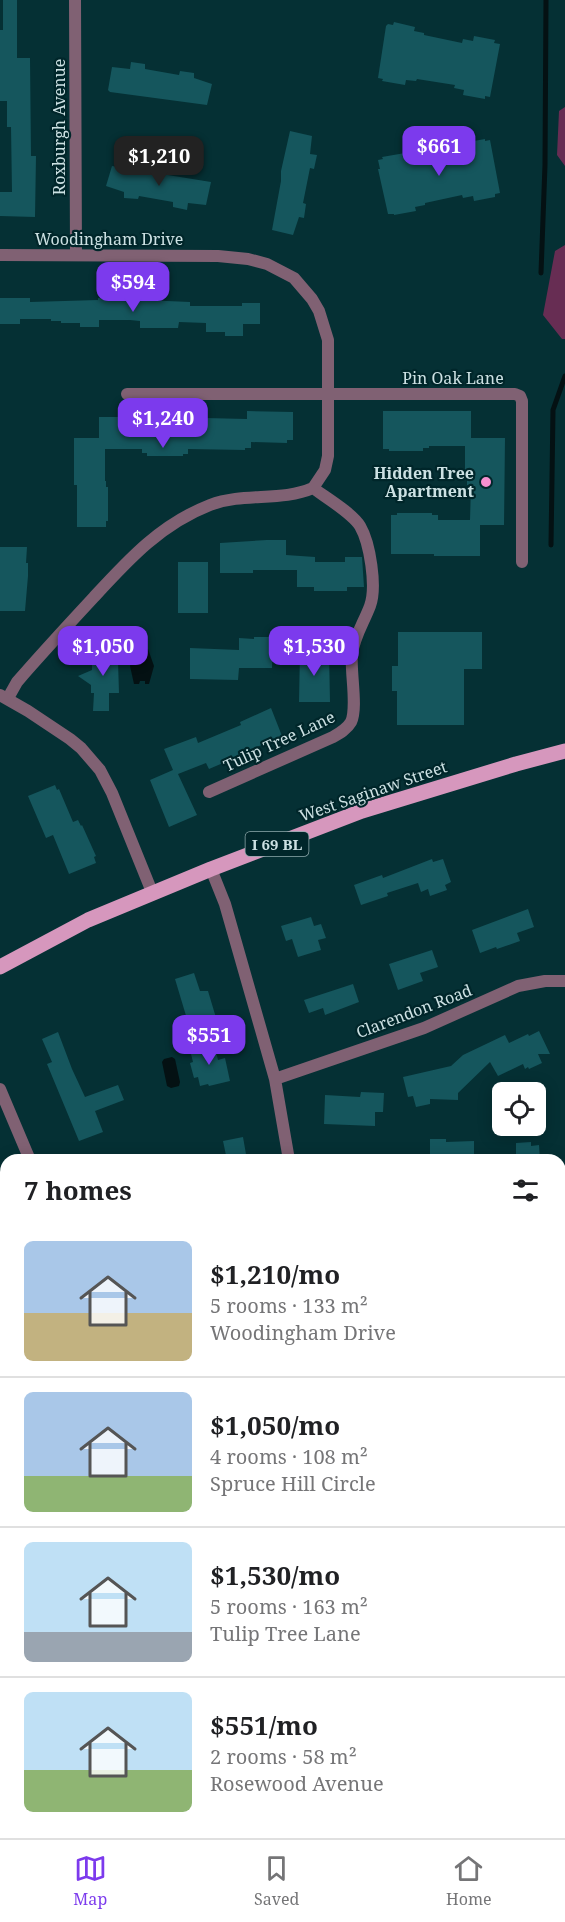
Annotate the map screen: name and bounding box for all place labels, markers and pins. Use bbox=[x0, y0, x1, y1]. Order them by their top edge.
pin: $661 bbox=[403, 126, 475, 177]
pin: $1,210 bbox=[110, 136, 208, 187]
pin: $594 bbox=[97, 262, 169, 313]
pin: $1,240 bbox=[114, 398, 212, 449]
place label: Hidden Tree Apartment bbox=[373, 462, 475, 502]
marker: Hidden Tree Apartment bbox=[479, 475, 493, 489]
pin: $1,050 bbox=[54, 626, 152, 677]
pin: $1,530 bbox=[265, 626, 363, 677]
pin: $551 bbox=[173, 1015, 245, 1066]

